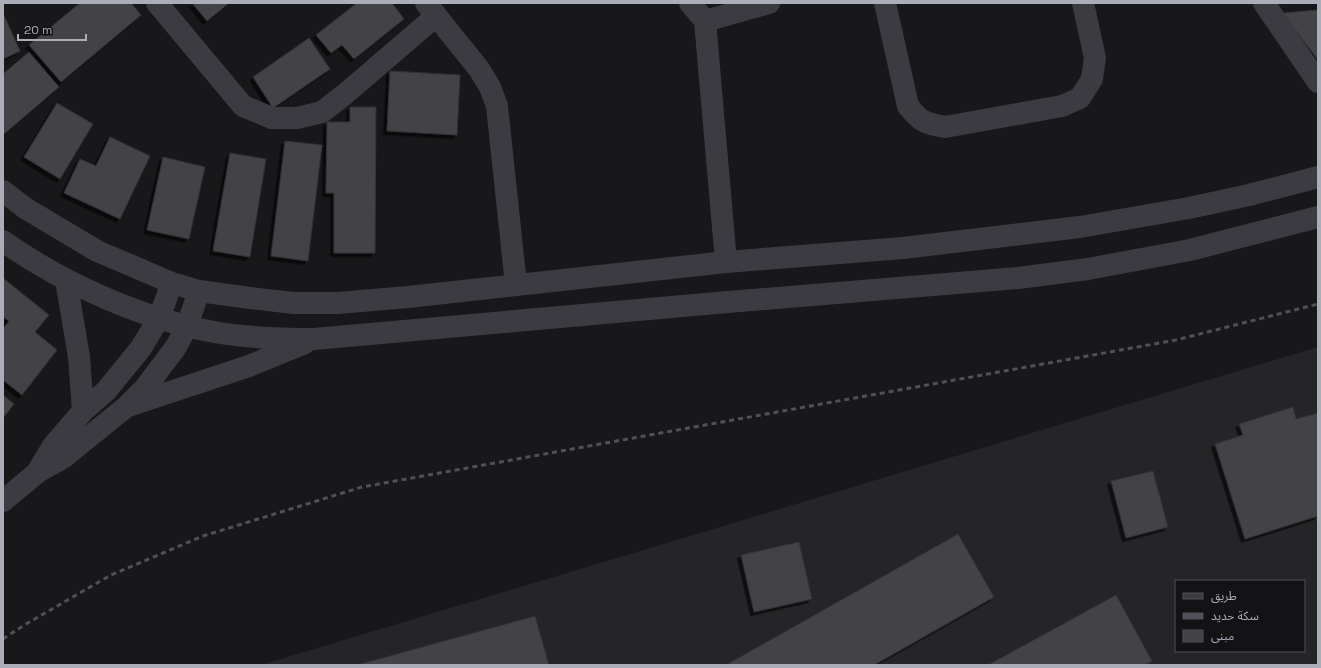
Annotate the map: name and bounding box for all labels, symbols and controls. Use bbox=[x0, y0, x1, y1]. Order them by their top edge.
scale bar bbox=[18, 16, 86, 42]
text: 20 m bbox=[24, 22, 52, 38]
legend bbox=[1175, 580, 1305, 652]
text: طريق bbox=[1211, 588, 1237, 604]
text: سكة حديد bbox=[1211, 608, 1259, 624]
text: مبنى bbox=[1211, 628, 1234, 644]

